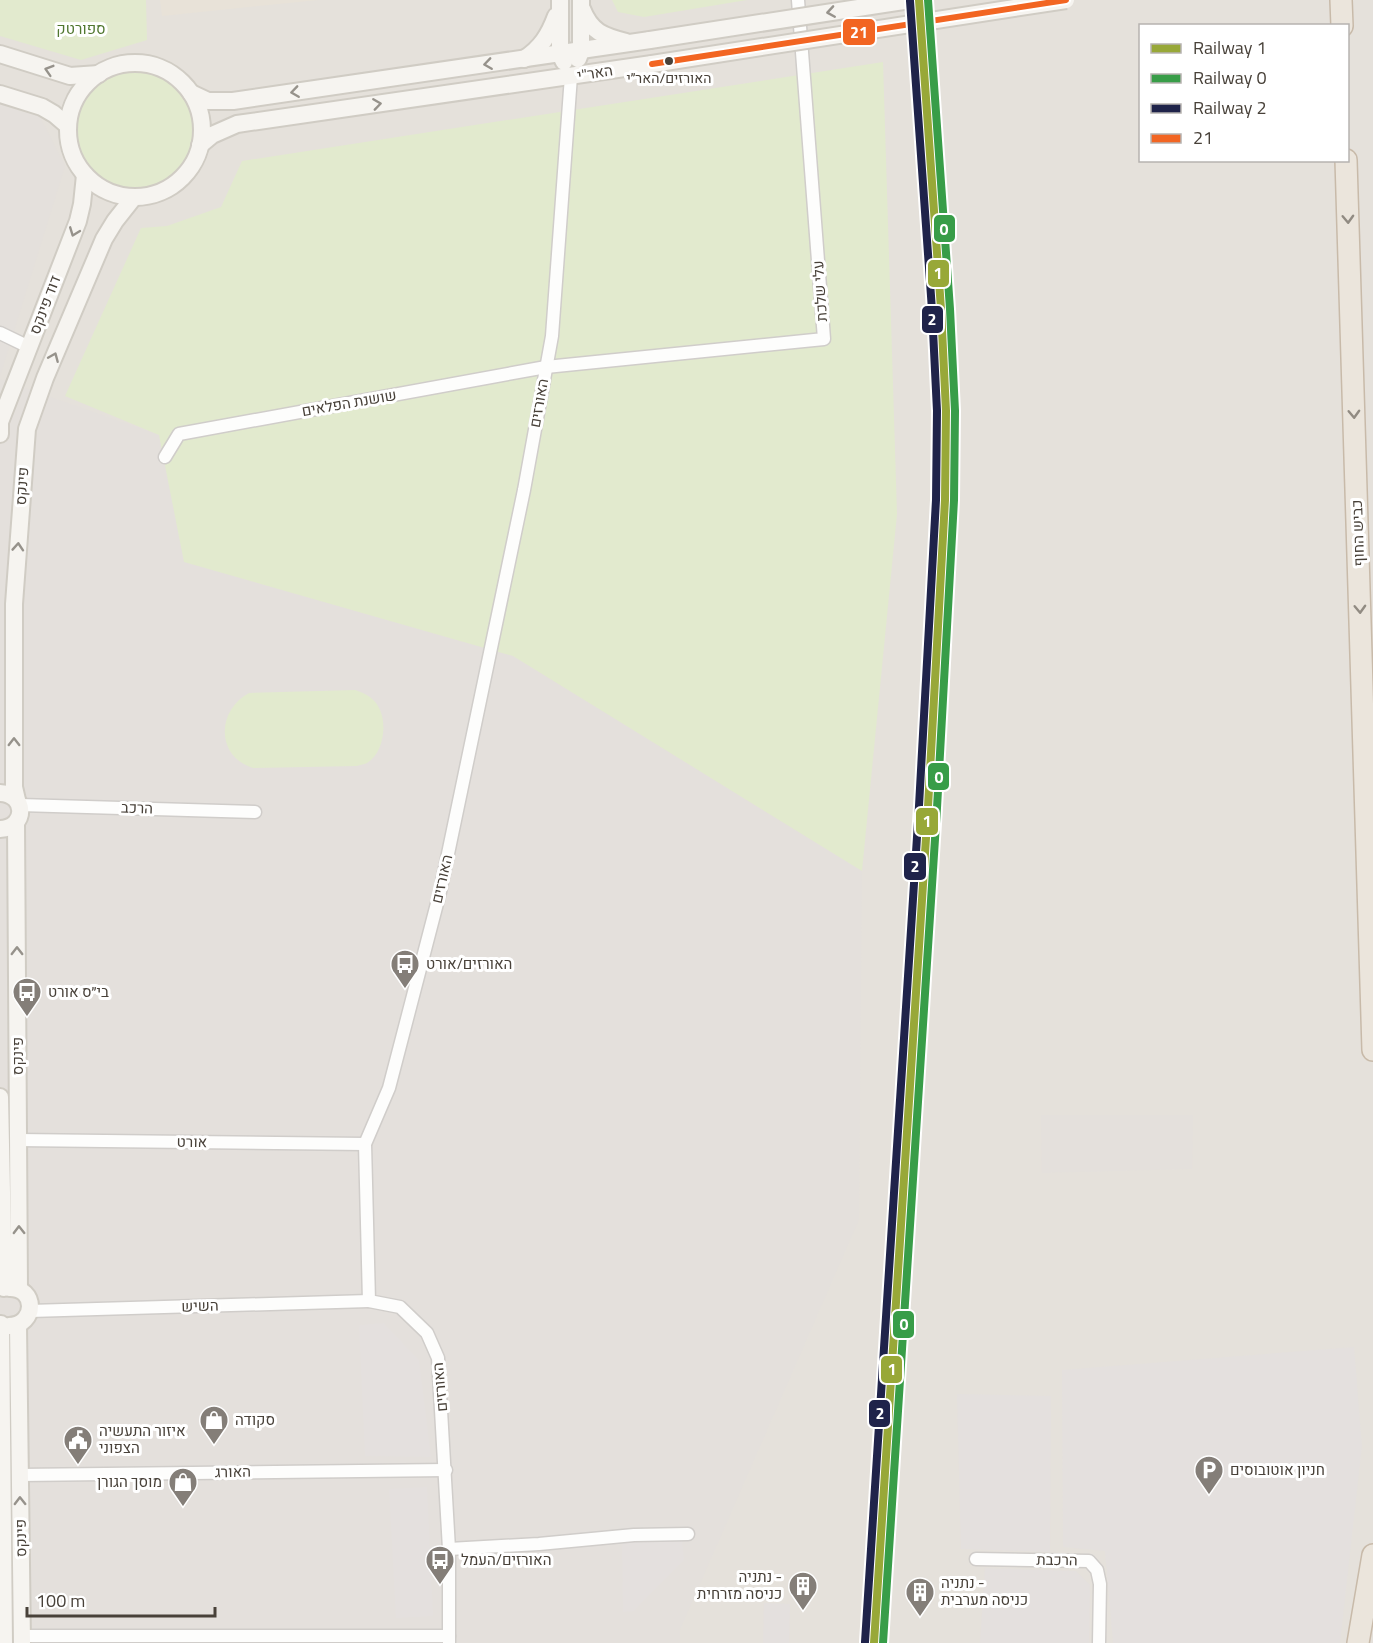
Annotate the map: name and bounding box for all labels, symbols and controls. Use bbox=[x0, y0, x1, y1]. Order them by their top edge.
one-way arrow bbox=[827, 5, 837, 18]
park label: ספורטק bbox=[56, 17, 106, 40]
line badge: 21 bbox=[842, 18, 876, 46]
text: 21 bbox=[850, 20, 868, 44]
legend bbox=[1139, 24, 1349, 162]
text: Railway 1 bbox=[1193, 34, 1267, 61]
marker: האורזים/האר״י bbox=[663, 55, 675, 67]
one-way arrow bbox=[484, 58, 493, 70]
street label: האר"י bbox=[575, 58, 614, 87]
text: Railway 0 bbox=[1193, 64, 1267, 91]
one-way arrow bbox=[44, 65, 55, 77]
place label: האורזים/האר״י bbox=[627, 67, 711, 88]
one-way arrow bbox=[291, 86, 300, 98]
text: Railway 2 bbox=[1193, 94, 1267, 121]
one-way arrow bbox=[373, 98, 382, 110]
text: 21 bbox=[1193, 124, 1213, 151]
line badge: 0 bbox=[933, 214, 956, 243]
one-way arrow bbox=[1341, 214, 1354, 223]
text: 0 bbox=[940, 217, 949, 241]
one-way arrow bbox=[68, 226, 81, 237]
line badge: 1 bbox=[927, 259, 950, 288]
street label: עלי שלכת bbox=[806, 260, 833, 322]
text: 1 bbox=[934, 261, 942, 285]
street label: דוד פינקס bbox=[23, 272, 66, 338]
line badge: 2 bbox=[921, 305, 944, 334]
text: 2 bbox=[928, 307, 936, 331]
one-way arrow bbox=[46, 353, 58, 364]
street label: האורזים bbox=[523, 376, 554, 429]
street label: שושנת הפלאים bbox=[300, 383, 398, 422]
one-way arrow bbox=[1348, 409, 1360, 418]
street label: פינקס bbox=[9, 466, 34, 506]
street label: כביש החוף bbox=[1345, 499, 1370, 567]
one-way arrow bbox=[11, 542, 24, 552]
one-way arrow bbox=[1354, 604, 1366, 613]
one-way arrow bbox=[8, 737, 20, 746]
line badge: 0 bbox=[927, 762, 950, 791]
text: 0 bbox=[935, 765, 944, 789]
street label: הרכב bbox=[121, 795, 153, 820]
line badge: 1 bbox=[915, 807, 939, 836]
text: 1 bbox=[923, 809, 931, 833]
street label: האורזים bbox=[425, 852, 458, 906]
line badge: 2 bbox=[903, 852, 927, 881]
text: 2 bbox=[911, 854, 919, 878]
one-way arrow bbox=[11, 947, 23, 956]
bus stop icon: האורזים/אורט bbox=[389, 948, 421, 990]
place label: האורזים/אורט bbox=[426, 952, 512, 975]
bus stop icon: בי״ס אורט bbox=[11, 976, 43, 1018]
place label: בי״ס אורט bbox=[48, 980, 109, 1003]
street label: פינקס bbox=[6, 1037, 29, 1075]
street label: אורט bbox=[176, 1130, 208, 1153]
one-way arrow bbox=[13, 1226, 25, 1235]
street label: השיש bbox=[181, 1293, 219, 1318]
line badge: 0 bbox=[892, 1310, 915, 1339]
text: 0 bbox=[900, 1312, 909, 1336]
line badge: 1 bbox=[880, 1355, 903, 1384]
text: 1 bbox=[888, 1357, 896, 1381]
street label: האורזים bbox=[426, 1361, 453, 1413]
line badge: 2 bbox=[868, 1399, 891, 1428]
text: 2 bbox=[876, 1401, 884, 1425]
shop icon: סקודה bbox=[198, 1404, 230, 1446]
place label: סקודה bbox=[235, 1408, 275, 1431]
place label: איזור התעשיה הצפוני bbox=[99, 1419, 186, 1459]
public building icon: איזור התעשיה הצפוני bbox=[62, 1424, 94, 1466]
parking icon: חניון אוטובוסים bbox=[1193, 1454, 1225, 1496]
place label: חניון אוטובוסים bbox=[1230, 1458, 1325, 1481]
street label: האורג bbox=[215, 1460, 251, 1483]
shop icon: מוסך הגורן bbox=[167, 1466, 199, 1508]
place label: מוסך הגורן bbox=[97, 1470, 162, 1493]
one-way arrow bbox=[14, 1496, 27, 1505]
street label: פינקס bbox=[9, 1519, 32, 1557]
bus stop icon: האורזים/העמל bbox=[424, 1544, 456, 1586]
place label: האורזים/העמל bbox=[461, 1548, 551, 1571]
street label: הרכבת bbox=[1036, 1548, 1078, 1571]
place label: נתניה - כניסה מזרחית bbox=[697, 1565, 782, 1605]
building icon: נתניה - כניסה מזרחית bbox=[787, 1570, 819, 1612]
place label: נתניה - כניסה מערבית bbox=[941, 1571, 1028, 1611]
building icon: נתניה - כניסה מערבית bbox=[904, 1576, 936, 1618]
scale bar bbox=[27, 1580, 214, 1618]
text: 100 m bbox=[36, 1587, 85, 1614]

